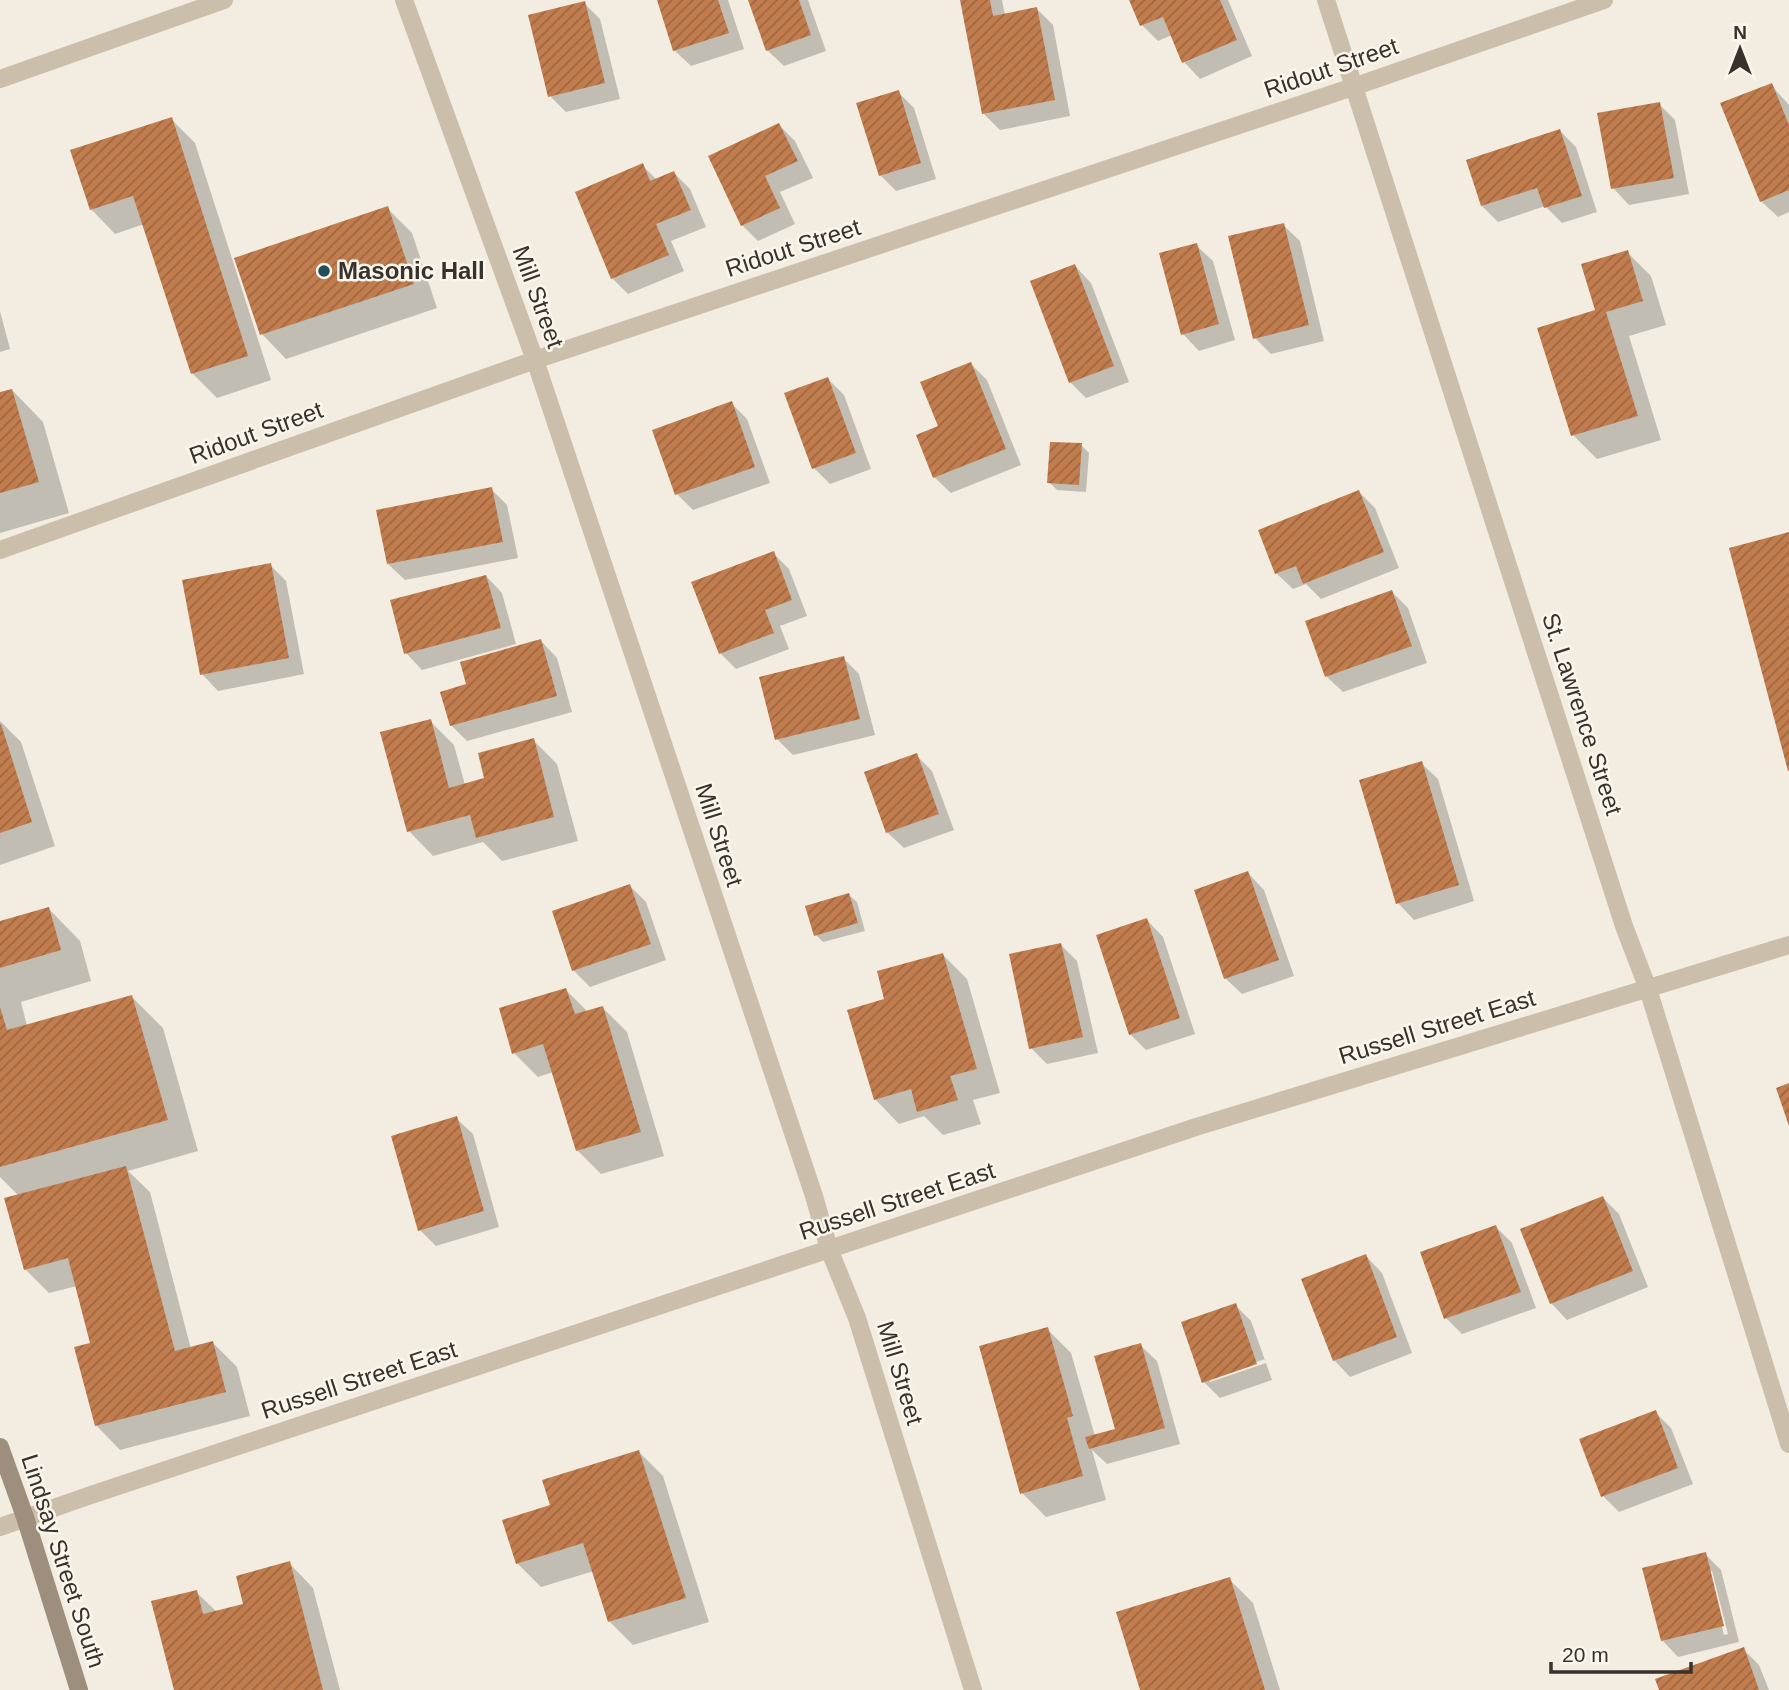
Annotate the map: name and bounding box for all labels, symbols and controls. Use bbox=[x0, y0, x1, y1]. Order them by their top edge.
north arrow bbox=[1705, 14, 1775, 84]
text: N bbox=[1733, 22, 1747, 43]
street label: Ridout Street bbox=[1260, 32, 1402, 103]
street label: Ridout Street bbox=[722, 213, 864, 282]
street label: Mill Street bbox=[508, 242, 570, 352]
place label: Masonic Hall bbox=[338, 257, 485, 284]
marker: Masonic Hall bbox=[316, 263, 332, 279]
street label: Ridout Street bbox=[185, 396, 327, 469]
street label: St. Lawrence Street bbox=[1537, 609, 1628, 819]
street label: Mill Street bbox=[690, 780, 749, 890]
street label: Russell Street East bbox=[1335, 984, 1539, 1069]
street label: Russell Street East bbox=[796, 1156, 998, 1245]
street label: Mill Street bbox=[872, 1318, 929, 1428]
street label: Russell Street East bbox=[258, 1335, 460, 1424]
street label: Lindsay Street South bbox=[16, 1451, 111, 1671]
scale bar bbox=[1551, 1630, 1691, 1674]
text: 20 m bbox=[1562, 1643, 1609, 1666]

